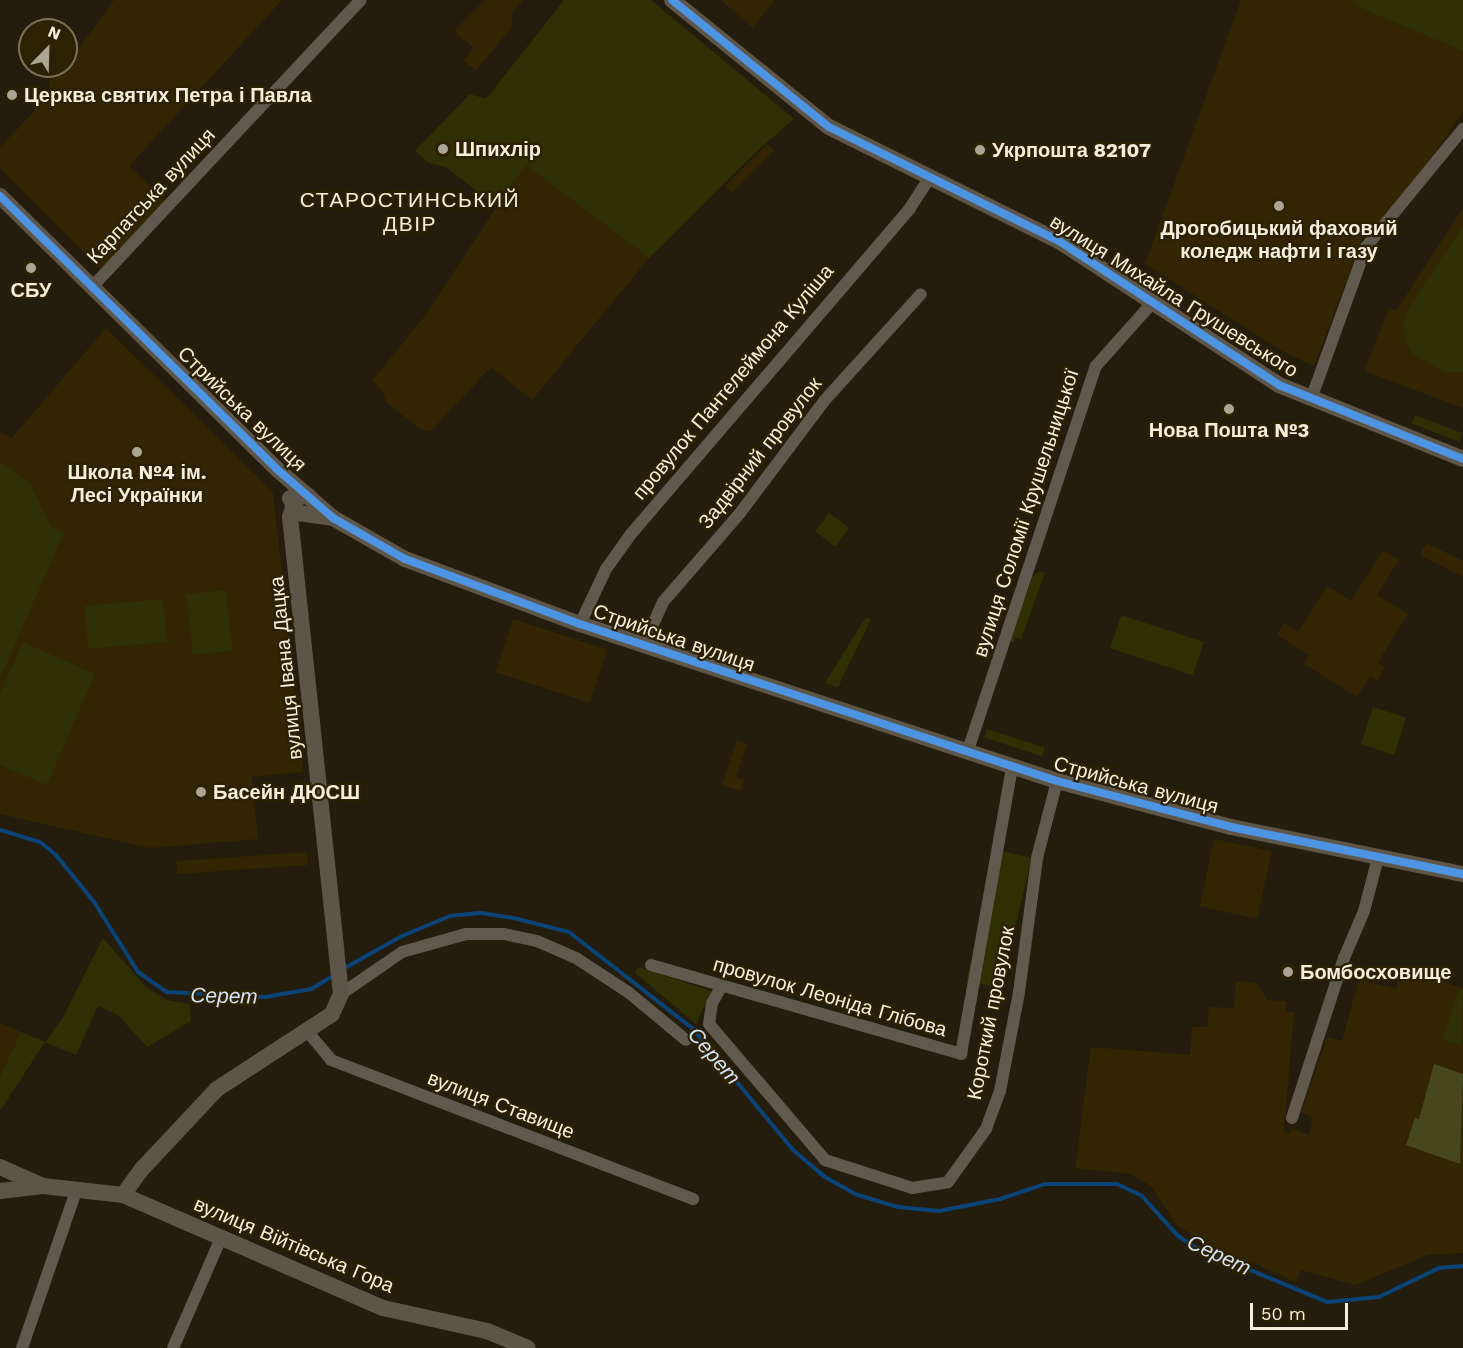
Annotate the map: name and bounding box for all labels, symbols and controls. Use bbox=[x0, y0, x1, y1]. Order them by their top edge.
north arrow bbox=[18, 18, 78, 78]
text: N bbox=[45, 22, 64, 44]
place label: Церква святих Петра і Павла bbox=[24, 83, 312, 107]
marker: Церква святих Петра і Павла bbox=[5, 88, 19, 102]
street label: Карпатська вулиця bbox=[82, 123, 220, 269]
place label: Шпихлір bbox=[455, 137, 541, 161]
place label: Укрпошта 82107 bbox=[992, 138, 1151, 162]
marker: Шпихлір bbox=[436, 142, 450, 156]
marker: Укрпошта 82107 bbox=[973, 143, 987, 157]
district label: СТАРОСТИНСЬКИЙ ДВІР bbox=[300, 187, 520, 237]
marker: Дрогобицький фаховий коледж нафти і газу bbox=[1272, 199, 1286, 213]
street label: вулиця Михайла Грушевського bbox=[1046, 210, 1302, 382]
place label: Дрогобицький фаховий коледж нафти і газу bbox=[1161, 216, 1397, 263]
street label: провулок Пантелеймона Куліша bbox=[627, 260, 839, 504]
marker: СБУ bbox=[24, 261, 38, 275]
place label: СБУ bbox=[11, 278, 51, 302]
street label: Стрийська вулиця bbox=[173, 341, 311, 477]
street label: вулиця Соломії Крушельницької bbox=[968, 366, 1084, 660]
street label: Задвірний провулок bbox=[693, 372, 827, 534]
marker: Нова Пошта №3 bbox=[1222, 402, 1236, 416]
place label: Нова Пошта №3 bbox=[1149, 418, 1309, 442]
marker: Школа №4 ім. Лесі Українки bbox=[130, 445, 144, 459]
place label: Школа №4 ім. Лесі Українки bbox=[67, 461, 207, 508]
street label: вулиця Івана Дацка bbox=[264, 575, 308, 761]
street label: Стрийська вулиця bbox=[590, 599, 758, 677]
street label: Стрийська вулиця bbox=[1051, 751, 1221, 819]
place label: Басейн ДЮСШ bbox=[213, 780, 360, 804]
marker: Басейн ДЮСШ bbox=[194, 785, 208, 799]
street label: Короткий провулок bbox=[962, 924, 1020, 1102]
street label: провулок Леоніда Глібова bbox=[710, 952, 950, 1042]
place label: Бомбосховище bbox=[1300, 960, 1451, 984]
marker: Бомбосховище bbox=[1281, 965, 1295, 979]
water label: Серет bbox=[190, 983, 258, 1009]
water label: Серет bbox=[682, 1022, 746, 1090]
street label: вулиця Ставище bbox=[424, 1066, 578, 1144]
street label: вулиця Війтівська Гора bbox=[190, 1192, 398, 1298]
water label: Серет bbox=[1183, 1229, 1255, 1281]
scale bar bbox=[1253, 1291, 1350, 1329]
text: 50 m bbox=[1261, 1303, 1306, 1324]

